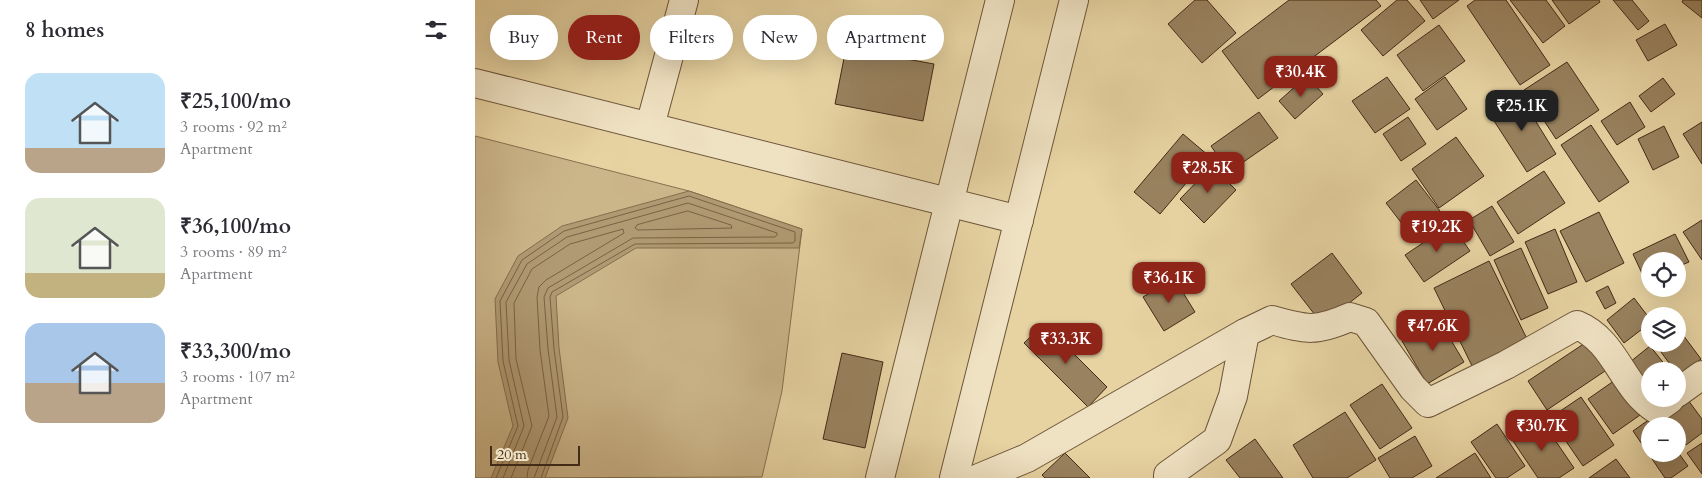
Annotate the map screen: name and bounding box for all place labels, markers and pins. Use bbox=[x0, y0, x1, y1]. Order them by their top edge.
pin: ₹30.4K bbox=[1260, 56, 1342, 98]
pin: ₹25.1K bbox=[1481, 90, 1563, 132]
pin: ₹28.5K bbox=[1167, 152, 1249, 194]
pin: ₹19.2K bbox=[1396, 210, 1478, 253]
pin: ₹36.1K bbox=[1128, 262, 1210, 304]
pin: ₹47.6K bbox=[1392, 310, 1474, 352]
pin: ₹33.3K bbox=[1025, 322, 1107, 365]
pin: ₹30.7K bbox=[1501, 410, 1583, 452]

